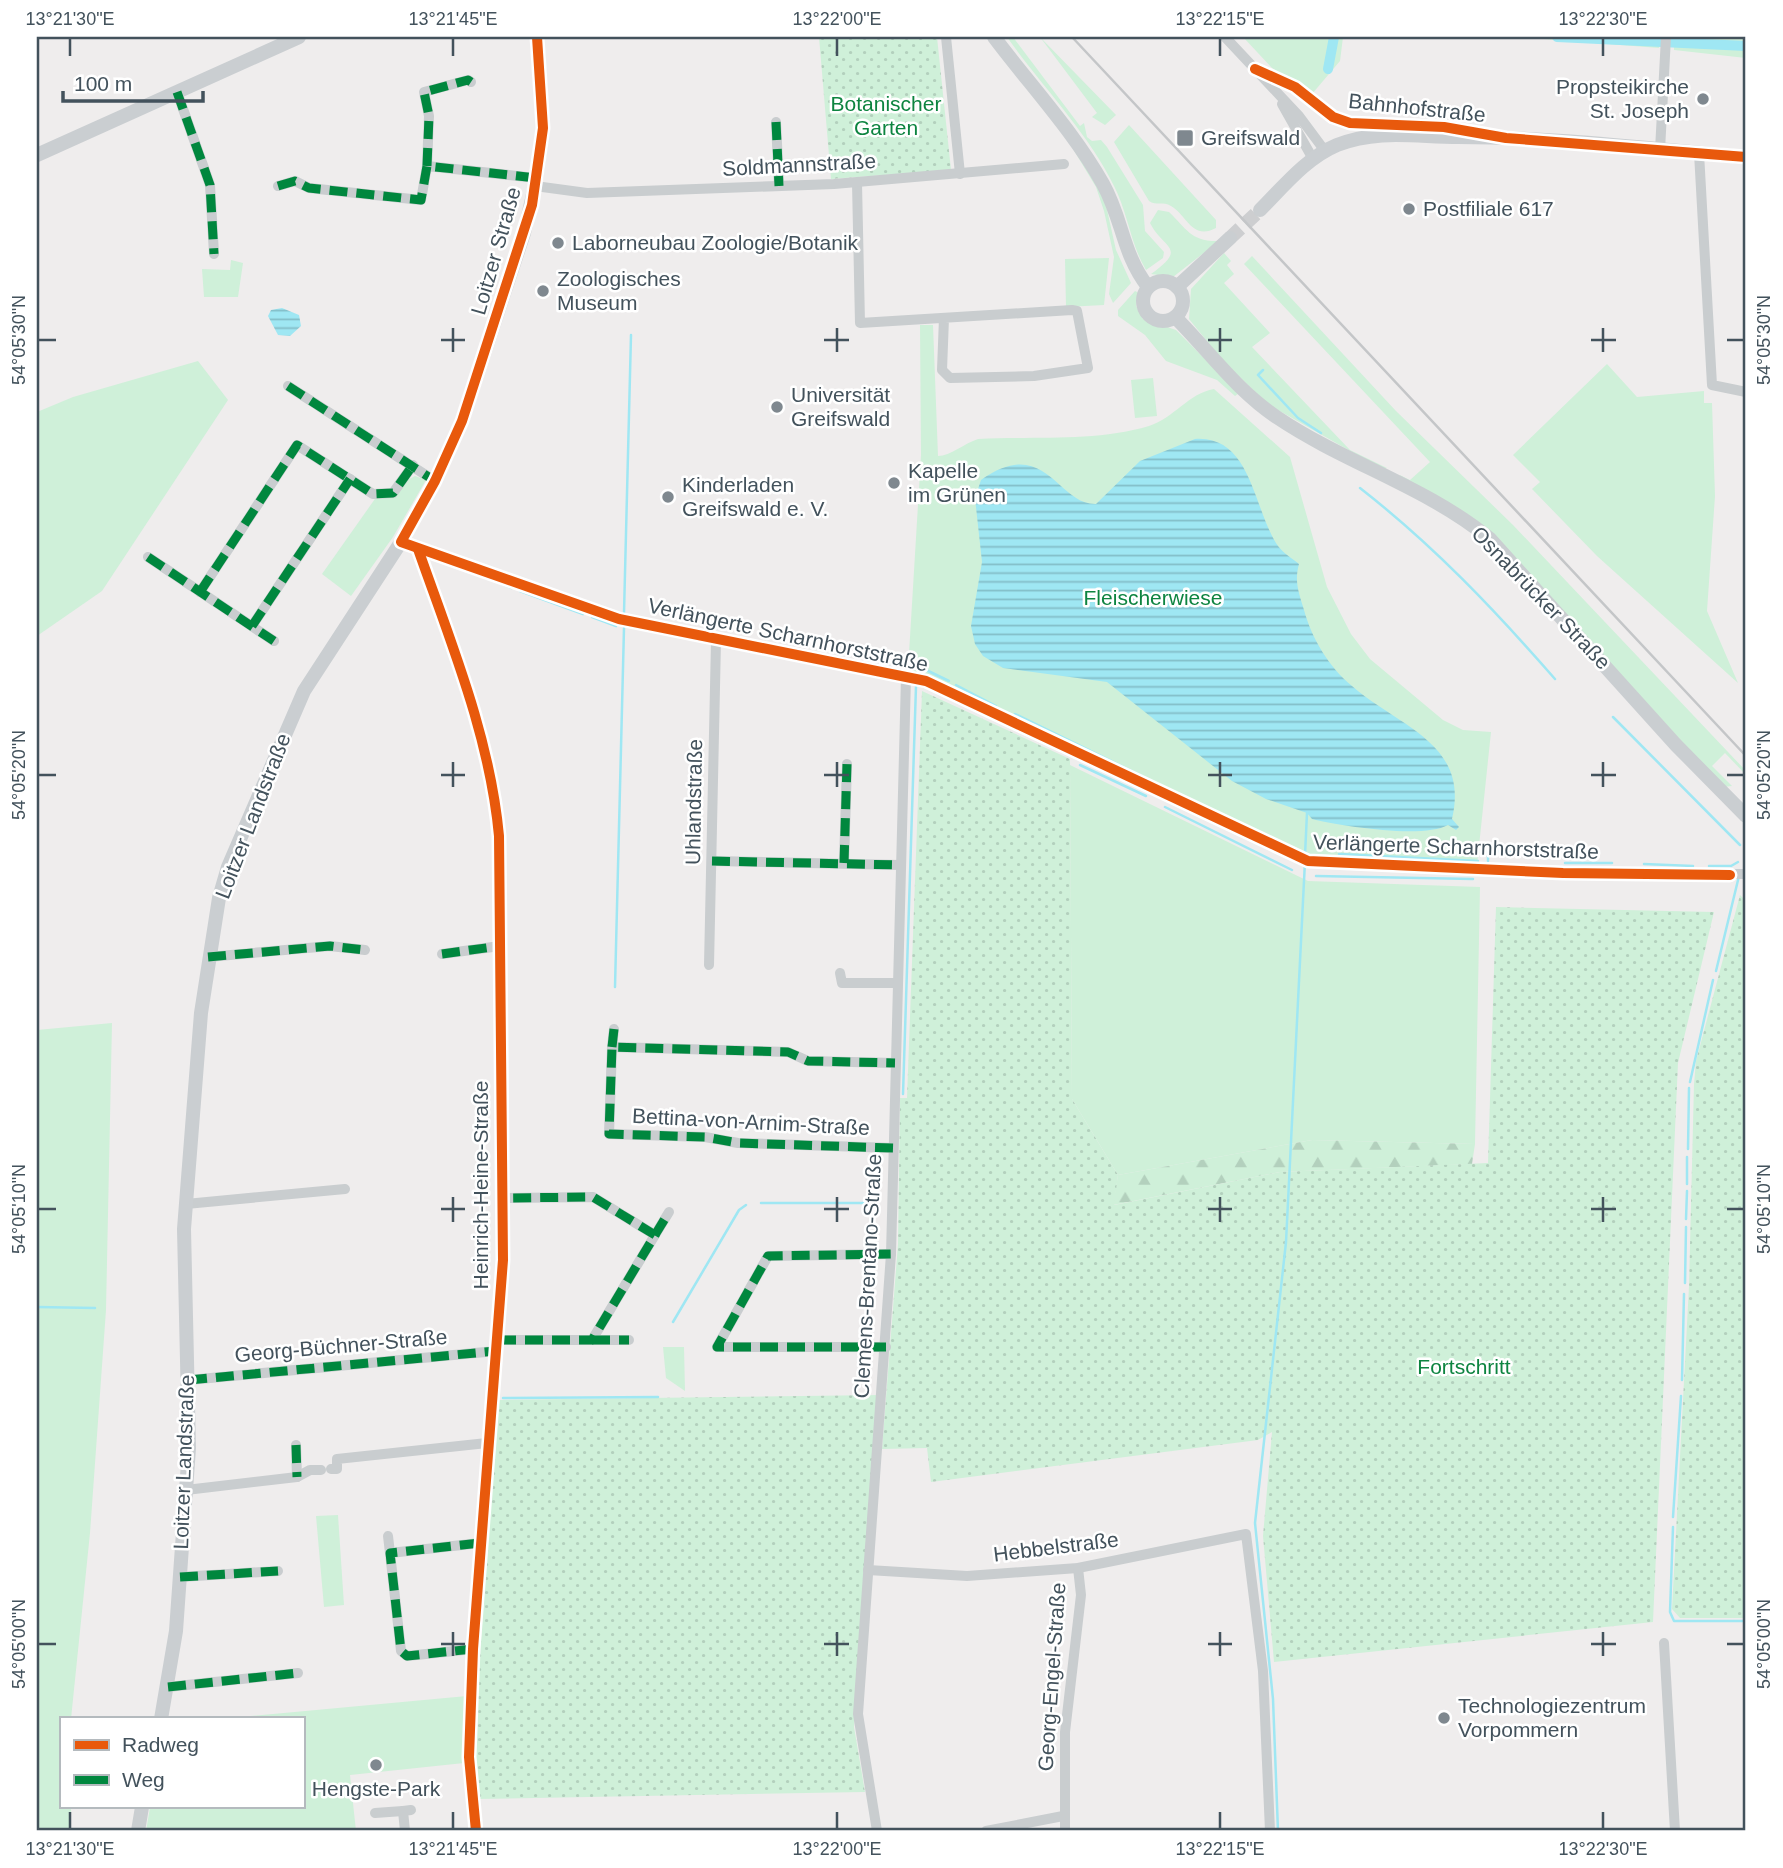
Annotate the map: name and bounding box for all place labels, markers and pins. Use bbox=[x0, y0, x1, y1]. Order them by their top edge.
place label: Propsteikirche St. Joseph bbox=[1556, 75, 1689, 122]
marker: Propsteikirche St. Joseph bbox=[1695, 91, 1711, 107]
place label: Greifswald bbox=[1201, 126, 1300, 149]
marker: Greifswald bbox=[1175, 128, 1195, 148]
place label: Postfiliale 617 bbox=[1423, 197, 1554, 220]
marker: Postfiliale 617 bbox=[1401, 201, 1417, 217]
place label: Laborneubau Zoologie/Botanik bbox=[572, 231, 859, 254]
marker: Laborneubau Zoologie/Botanik bbox=[550, 235, 566, 251]
place label: Zoologisches Museum bbox=[557, 267, 681, 314]
marker: Zoologisches Museum bbox=[535, 283, 551, 299]
place label: Universität Greifswald bbox=[791, 383, 890, 430]
marker: Universität Greifswald bbox=[769, 399, 785, 415]
place label: Kapelle im Grünen bbox=[908, 459, 1006, 506]
place label: Kinderladen Greifswald e. V. bbox=[682, 473, 828, 520]
marker: Kapelle im Grünen bbox=[886, 475, 902, 491]
marker: Kinderladen Greifswald e. V. bbox=[660, 489, 676, 505]
place label: Technologiezentrum Vorpommern bbox=[1458, 1694, 1646, 1741]
marker: Technologiezentrum Vorpommern bbox=[1436, 1710, 1452, 1726]
marker: Hengste-Park bbox=[368, 1757, 384, 1773]
place label: Hengste-Park bbox=[312, 1777, 441, 1800]

